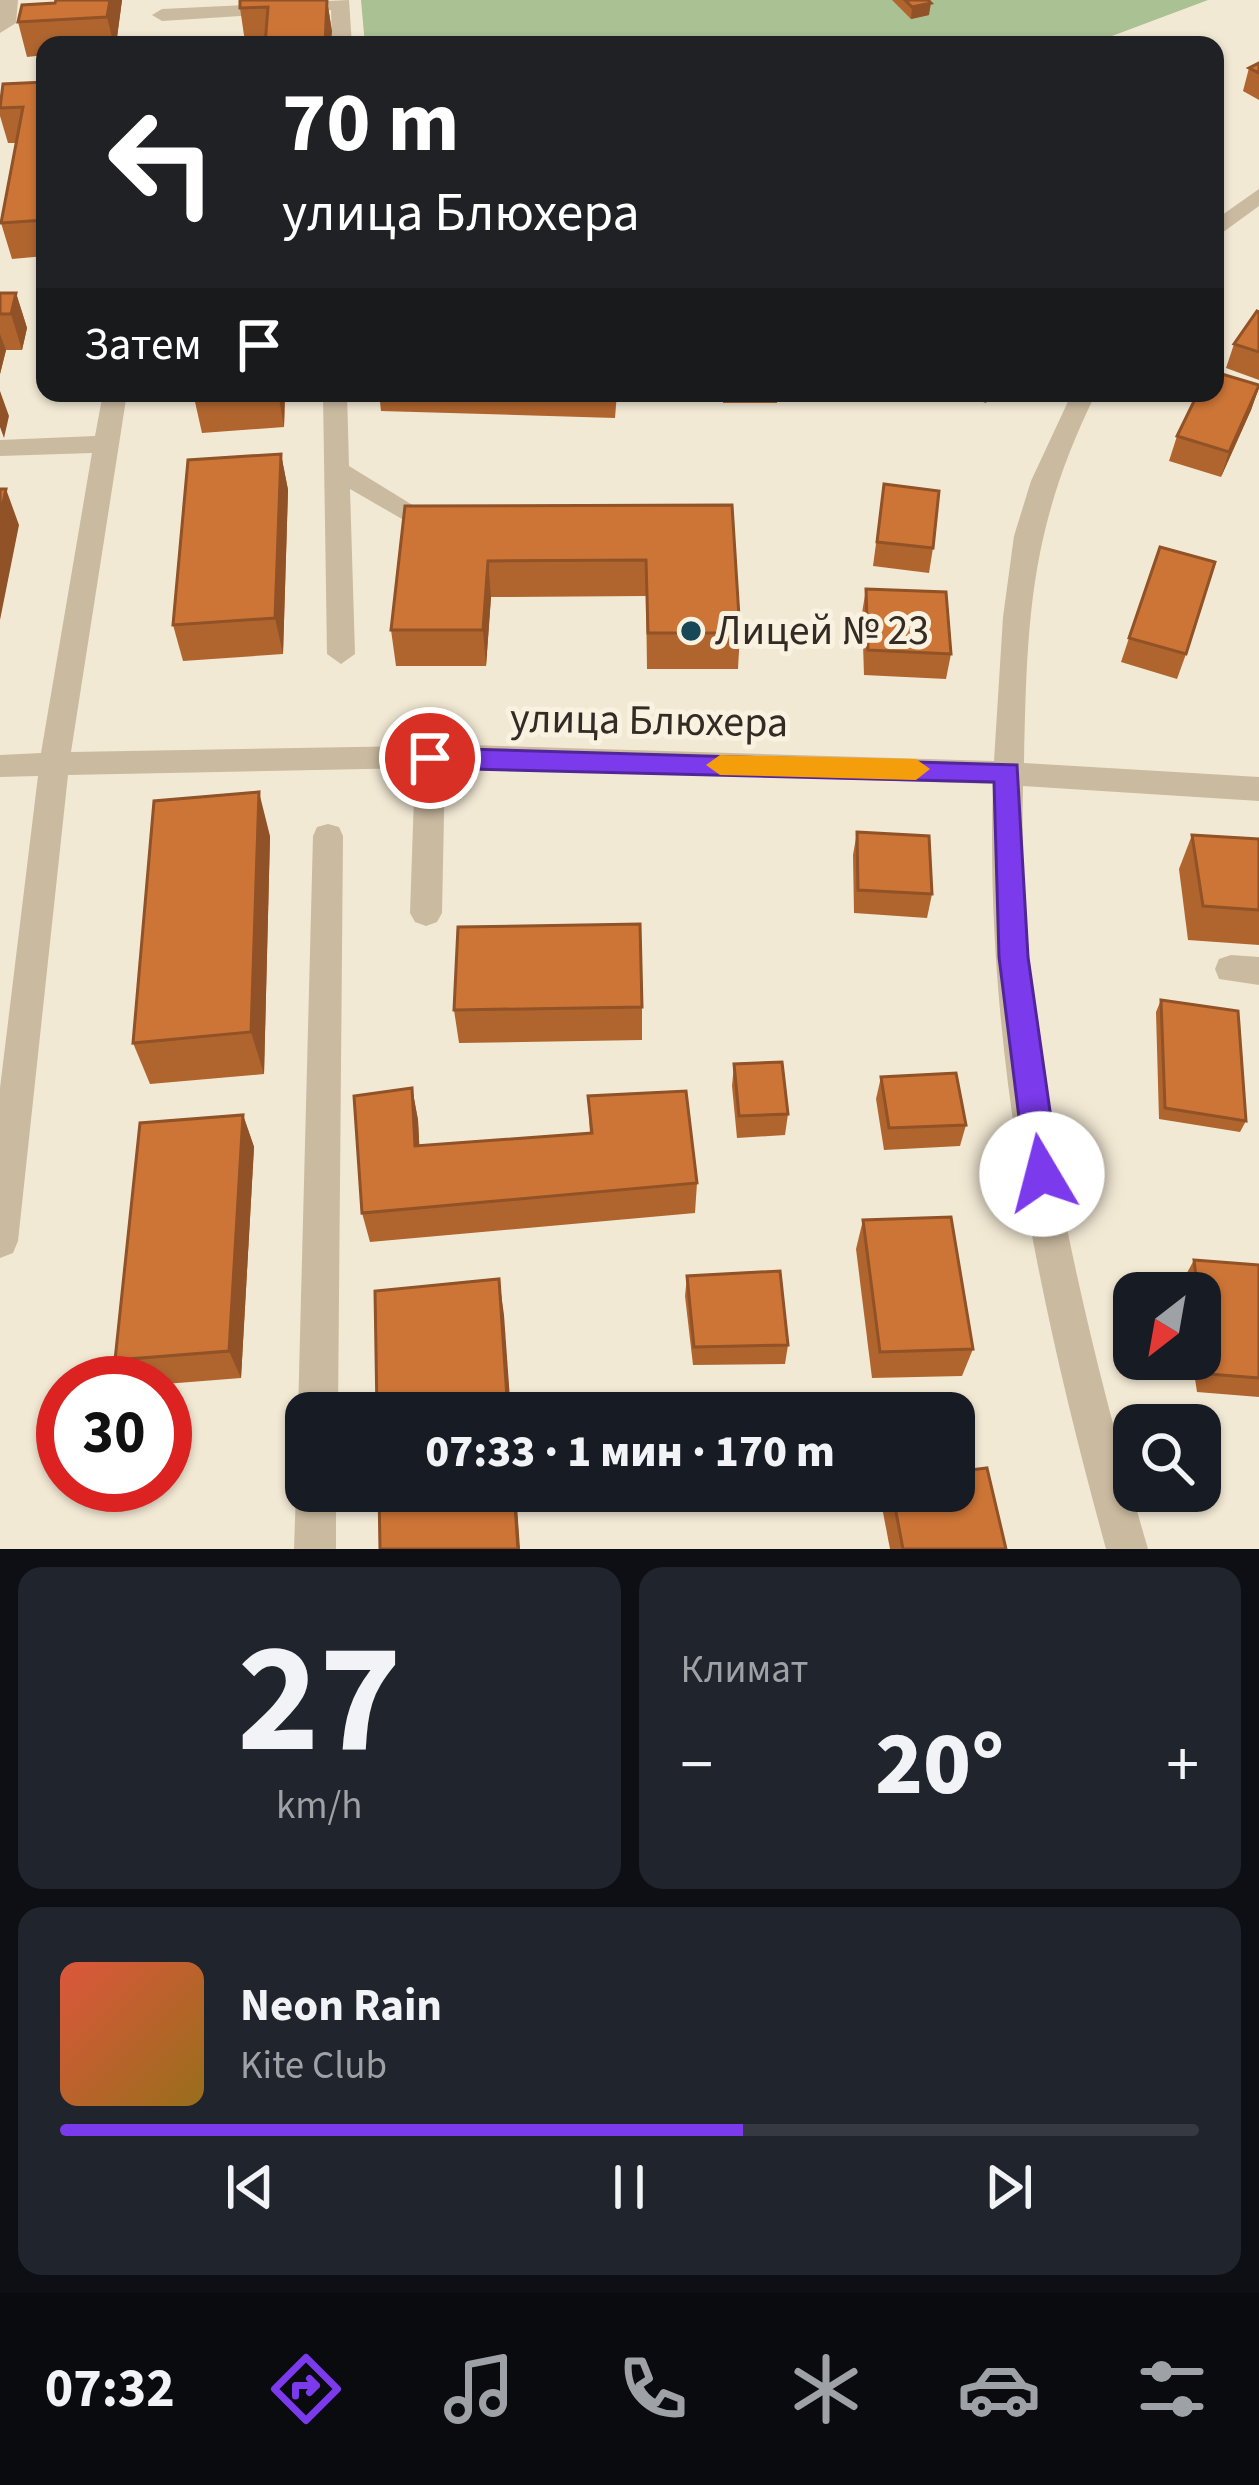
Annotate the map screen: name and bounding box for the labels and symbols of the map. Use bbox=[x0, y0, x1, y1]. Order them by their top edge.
place label: Лицей № 23 bbox=[715, 601, 929, 661]
marker: Лицей № 23 bbox=[678, 618, 704, 644]
street label: улица Блюхера bbox=[509, 689, 789, 753]
pin bbox=[379, 707, 481, 809]
position arrow bbox=[979, 1111, 1105, 1237]
north arrow bbox=[1113, 1272, 1221, 1380]
speed limit sign: 30 bbox=[36, 1356, 192, 1512]

